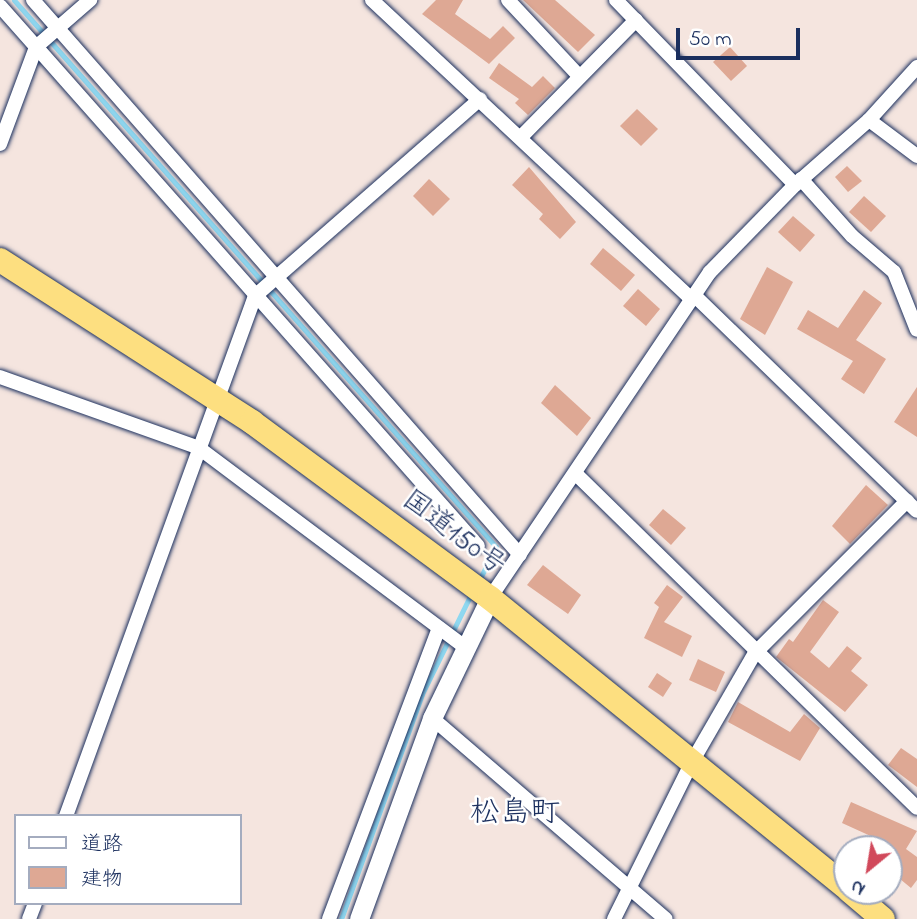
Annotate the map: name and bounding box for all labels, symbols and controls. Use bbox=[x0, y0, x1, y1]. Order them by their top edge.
scale bar bbox=[679, 14, 803, 58]
text: 50 m bbox=[689, 25, 732, 55]
street label: 国道150号 bbox=[395, 484, 511, 584]
district label: 松島町 bbox=[470, 796, 560, 832]
legend bbox=[14, 814, 242, 905]
text: 道路 bbox=[81, 830, 123, 860]
north arrow bbox=[833, 835, 903, 905]
text: 建物 bbox=[81, 865, 123, 895]
text: N bbox=[846, 872, 871, 902]

